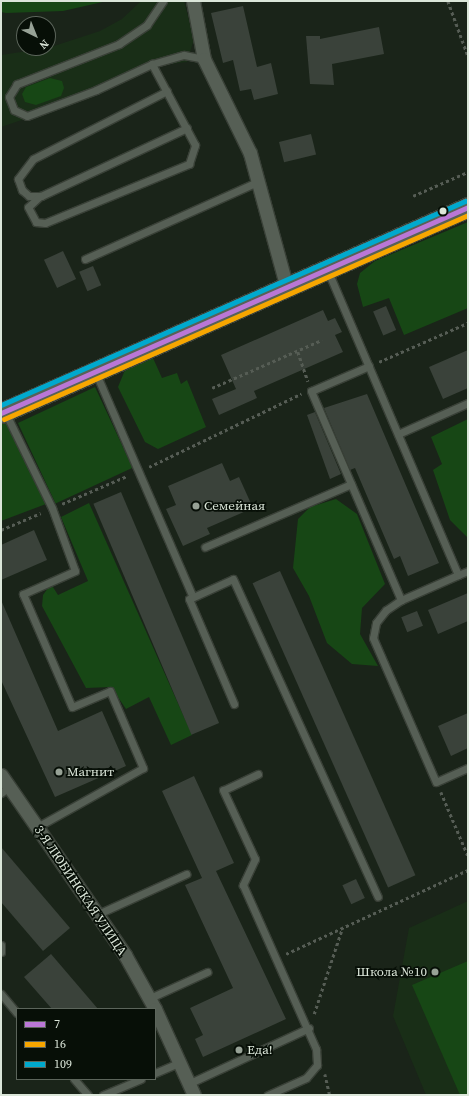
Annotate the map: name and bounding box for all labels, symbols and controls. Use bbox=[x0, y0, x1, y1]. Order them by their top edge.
north arrow bbox=[16, 16, 56, 56]
text: N bbox=[36, 36, 52, 53]
unlabelled marker bbox=[438, 206, 448, 216]
place label: Семейная bbox=[204, 498, 265, 514]
marker: Семейная bbox=[191, 501, 201, 511]
place label: Магнит bbox=[67, 764, 114, 780]
marker: Магнит bbox=[54, 767, 64, 777]
street label: 3-Я ЛЮБИНСКАЯ УЛИЦА bbox=[30, 823, 130, 959]
place label: Школа №10 bbox=[356, 964, 427, 980]
marker: Школа №10 bbox=[430, 967, 440, 977]
legend bbox=[16, 1008, 156, 1080]
text: 7 bbox=[54, 1016, 60, 1032]
text: 16 bbox=[54, 1036, 66, 1052]
place label: Еда! bbox=[247, 1042, 273, 1058]
marker: Еда! bbox=[234, 1045, 244, 1055]
text: 109 bbox=[54, 1056, 72, 1072]

